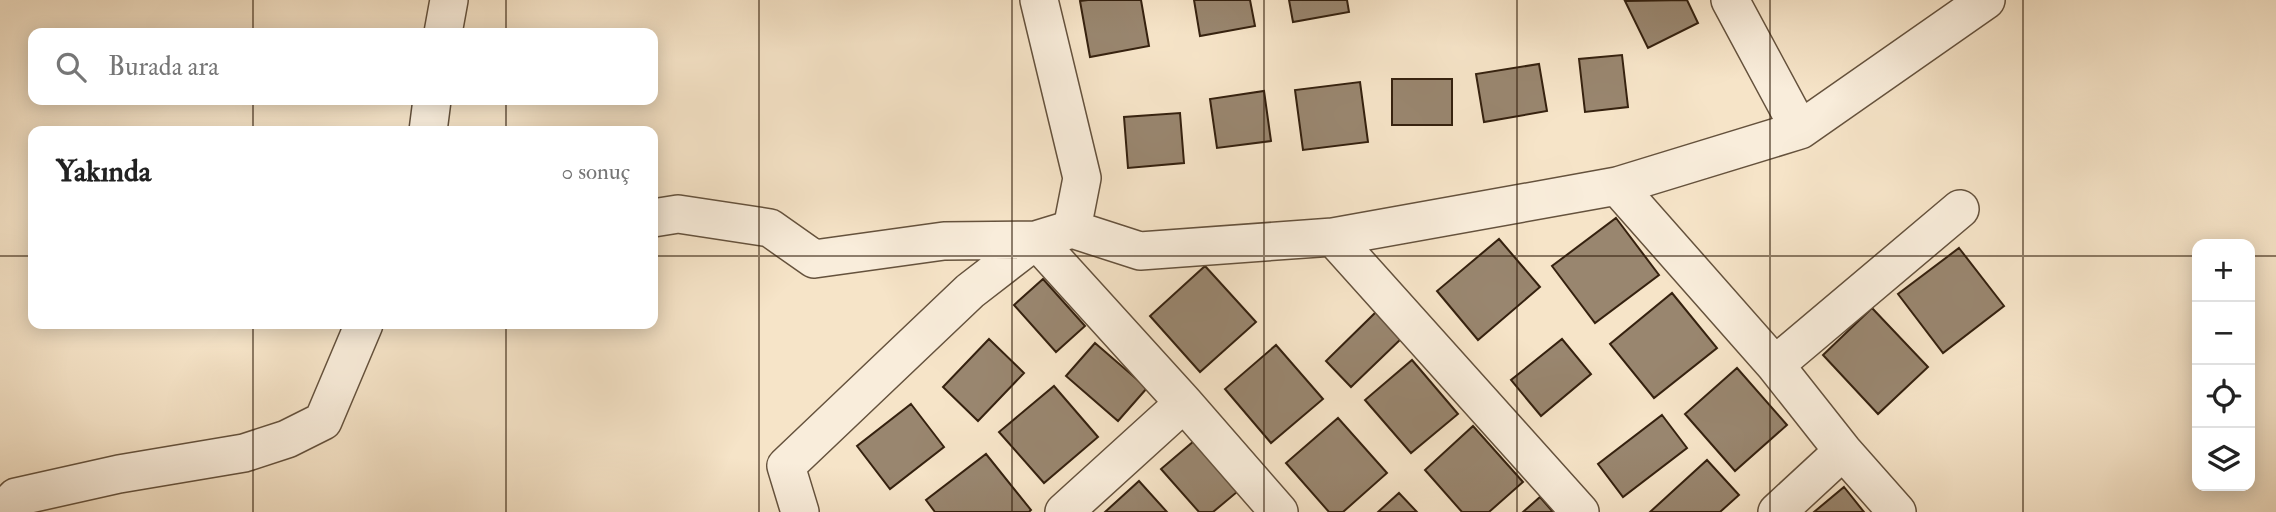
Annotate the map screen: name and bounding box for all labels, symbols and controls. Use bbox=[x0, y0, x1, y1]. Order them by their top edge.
search box bbox=[28, 28, 658, 105]
icon: search bbox=[52, 48, 90, 86]
text: Burada ara bbox=[108, 51, 219, 83]
text: Yakında bbox=[56, 153, 151, 190]
text: 0 sonuç bbox=[562, 157, 630, 186]
map controls bbox=[2192, 239, 2255, 491]
button: + bbox=[2192, 239, 2255, 302]
button: − bbox=[2192, 302, 2255, 365]
button: locate bbox=[2192, 365, 2255, 428]
button: layers bbox=[2192, 428, 2255, 491]

